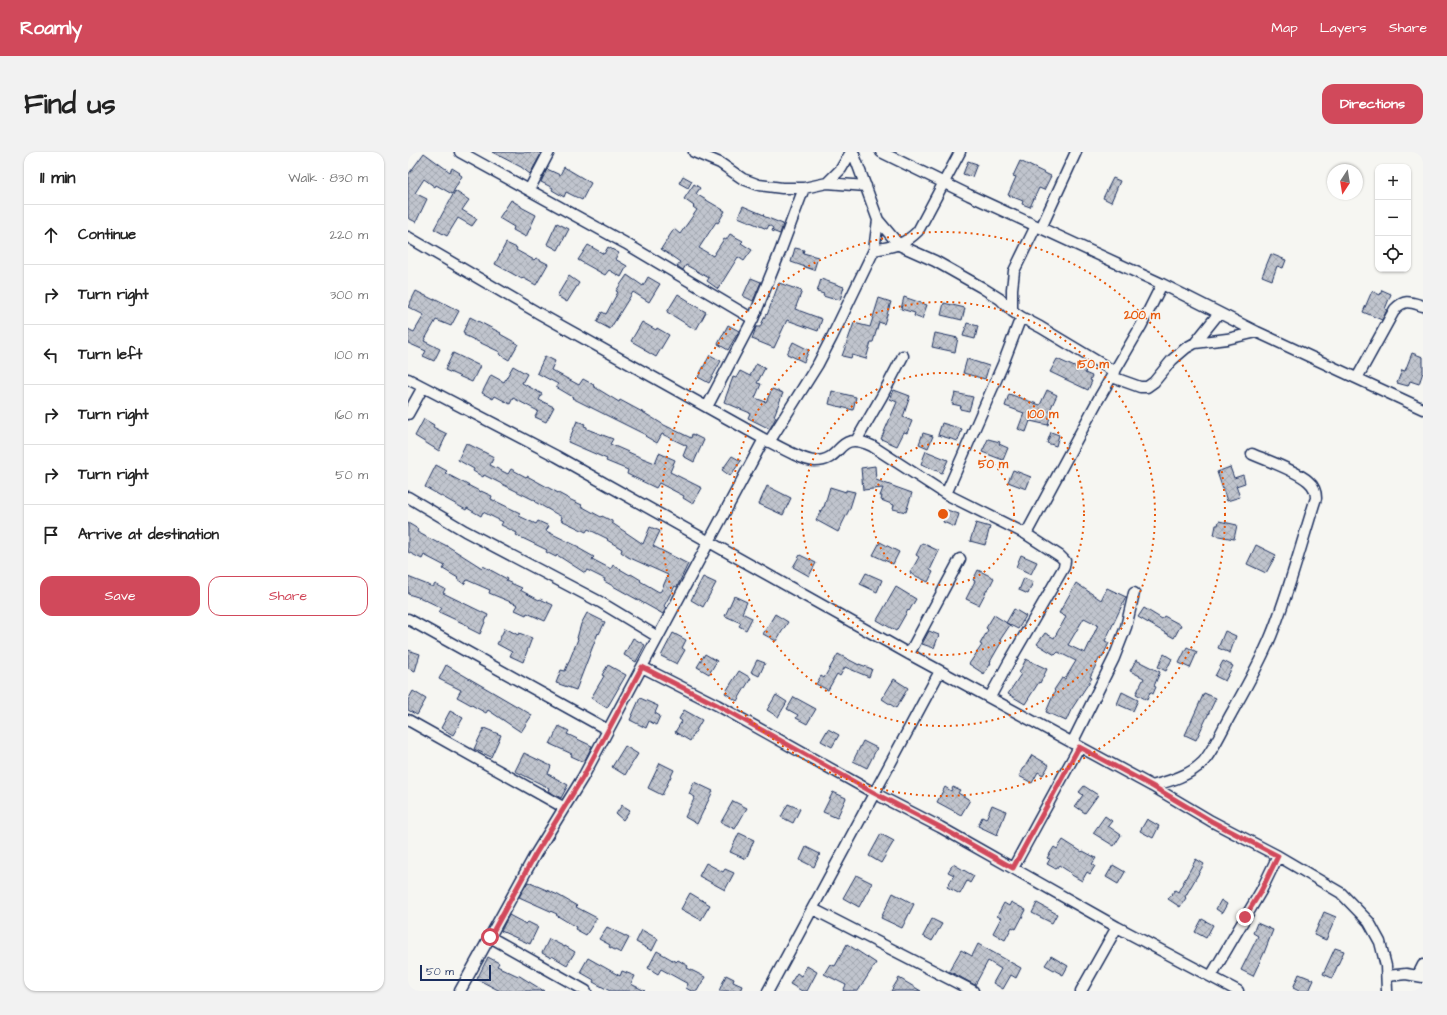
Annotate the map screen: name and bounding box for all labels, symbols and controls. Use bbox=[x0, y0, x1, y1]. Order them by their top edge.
text: Roamly bbox=[20, 15, 82, 42]
text: Map bbox=[1271, 18, 1298, 38]
text: Layers bbox=[1320, 18, 1367, 38]
text: Share bbox=[1389, 18, 1427, 38]
button: Directions bbox=[1322, 84, 1423, 124]
text: Find us bbox=[24, 85, 115, 124]
north arrow bbox=[1327, 164, 1363, 200]
map controls bbox=[1375, 164, 1411, 272]
button: + bbox=[1375, 164, 1411, 200]
text: 11 min bbox=[40, 166, 75, 190]
text: Walk · 830 m bbox=[288, 169, 368, 187]
button: − bbox=[1375, 200, 1411, 236]
icon: ahead bbox=[40, 224, 62, 246]
text: Continue bbox=[78, 224, 136, 245]
text: 220 m bbox=[330, 226, 368, 244]
button: locate bbox=[1375, 236, 1411, 272]
icon: right bbox=[40, 284, 62, 306]
text: Turn right bbox=[78, 284, 149, 305]
text: 300 m bbox=[330, 286, 368, 304]
text: 200 m bbox=[1123, 307, 1161, 324]
icon: left bbox=[40, 344, 62, 366]
text: Turn left bbox=[78, 344, 142, 365]
text: 100 m bbox=[335, 346, 368, 364]
text: 150 m bbox=[1077, 356, 1110, 373]
icon: right bbox=[40, 404, 62, 426]
text: Turn right bbox=[78, 404, 149, 425]
text: 160 m bbox=[335, 406, 368, 424]
text: 100 m bbox=[1028, 406, 1059, 423]
text: 50 m bbox=[978, 456, 1009, 473]
icon: right bbox=[40, 464, 62, 486]
text: Turn right bbox=[78, 464, 149, 485]
text: 50 m bbox=[335, 466, 368, 484]
centre of rings bbox=[936, 507, 950, 521]
icon: arrive bbox=[40, 524, 62, 546]
text: Arrive at destination bbox=[78, 524, 219, 545]
button: Save bbox=[40, 576, 200, 616]
button: Share bbox=[208, 576, 368, 616]
route end bbox=[1236, 908, 1254, 926]
route start bbox=[481, 928, 499, 946]
scale bar bbox=[420, 963, 491, 982]
text: 50 m bbox=[426, 964, 454, 979]

